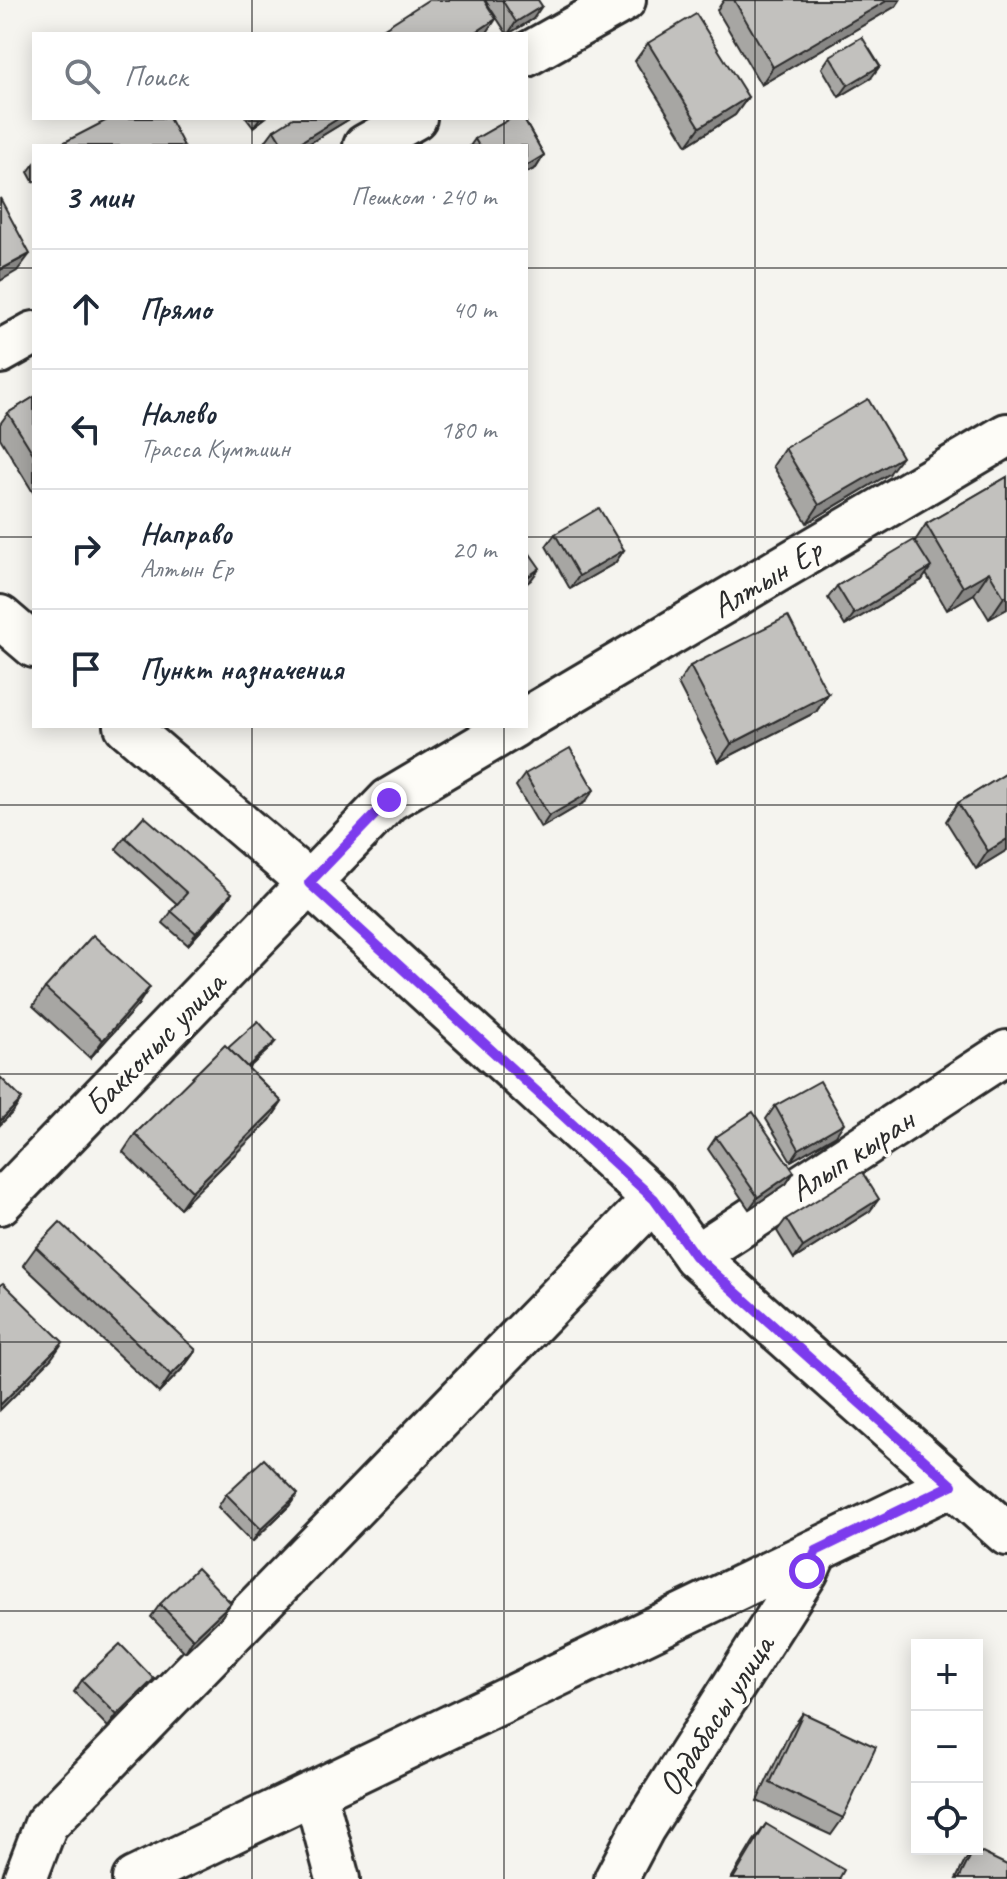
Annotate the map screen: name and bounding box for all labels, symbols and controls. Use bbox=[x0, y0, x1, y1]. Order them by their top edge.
search box bbox=[32, 32, 528, 120]
icon: search bbox=[60, 54, 104, 98]
text: Поиск bbox=[124, 57, 187, 95]
text: 3 мин bbox=[64, 175, 133, 218]
text: Пешком · 240 m bbox=[351, 180, 496, 213]
icon: ahead bbox=[64, 287, 108, 331]
text: Прямо bbox=[140, 290, 211, 328]
text: 40 m bbox=[452, 293, 496, 326]
text: Налево bbox=[140, 394, 216, 432]
icon: left bbox=[64, 407, 108, 451]
text: 180 m bbox=[440, 413, 496, 446]
text: Трасса Кумтиин bbox=[140, 432, 290, 465]
text: Направо bbox=[140, 514, 232, 552]
icon: right bbox=[64, 527, 108, 571]
street label: Алтын Ер bbox=[703, 527, 831, 627]
text: 20 m bbox=[452, 533, 496, 566]
text: Алтын Ер bbox=[140, 552, 233, 585]
icon: arrive bbox=[64, 647, 108, 691]
text: Пункт назначения bbox=[140, 650, 343, 688]
route end bbox=[371, 782, 407, 818]
street label: Бакконыс улица bbox=[74, 960, 236, 1125]
street label: Алып кыран bbox=[781, 1097, 924, 1211]
route start bbox=[789, 1553, 825, 1589]
street label: Ордабасы улица bbox=[648, 1624, 785, 1804]
map controls bbox=[911, 1639, 983, 1855]
button: + bbox=[911, 1639, 983, 1711]
button: − bbox=[911, 1711, 983, 1783]
button: locate bbox=[911, 1783, 983, 1855]

